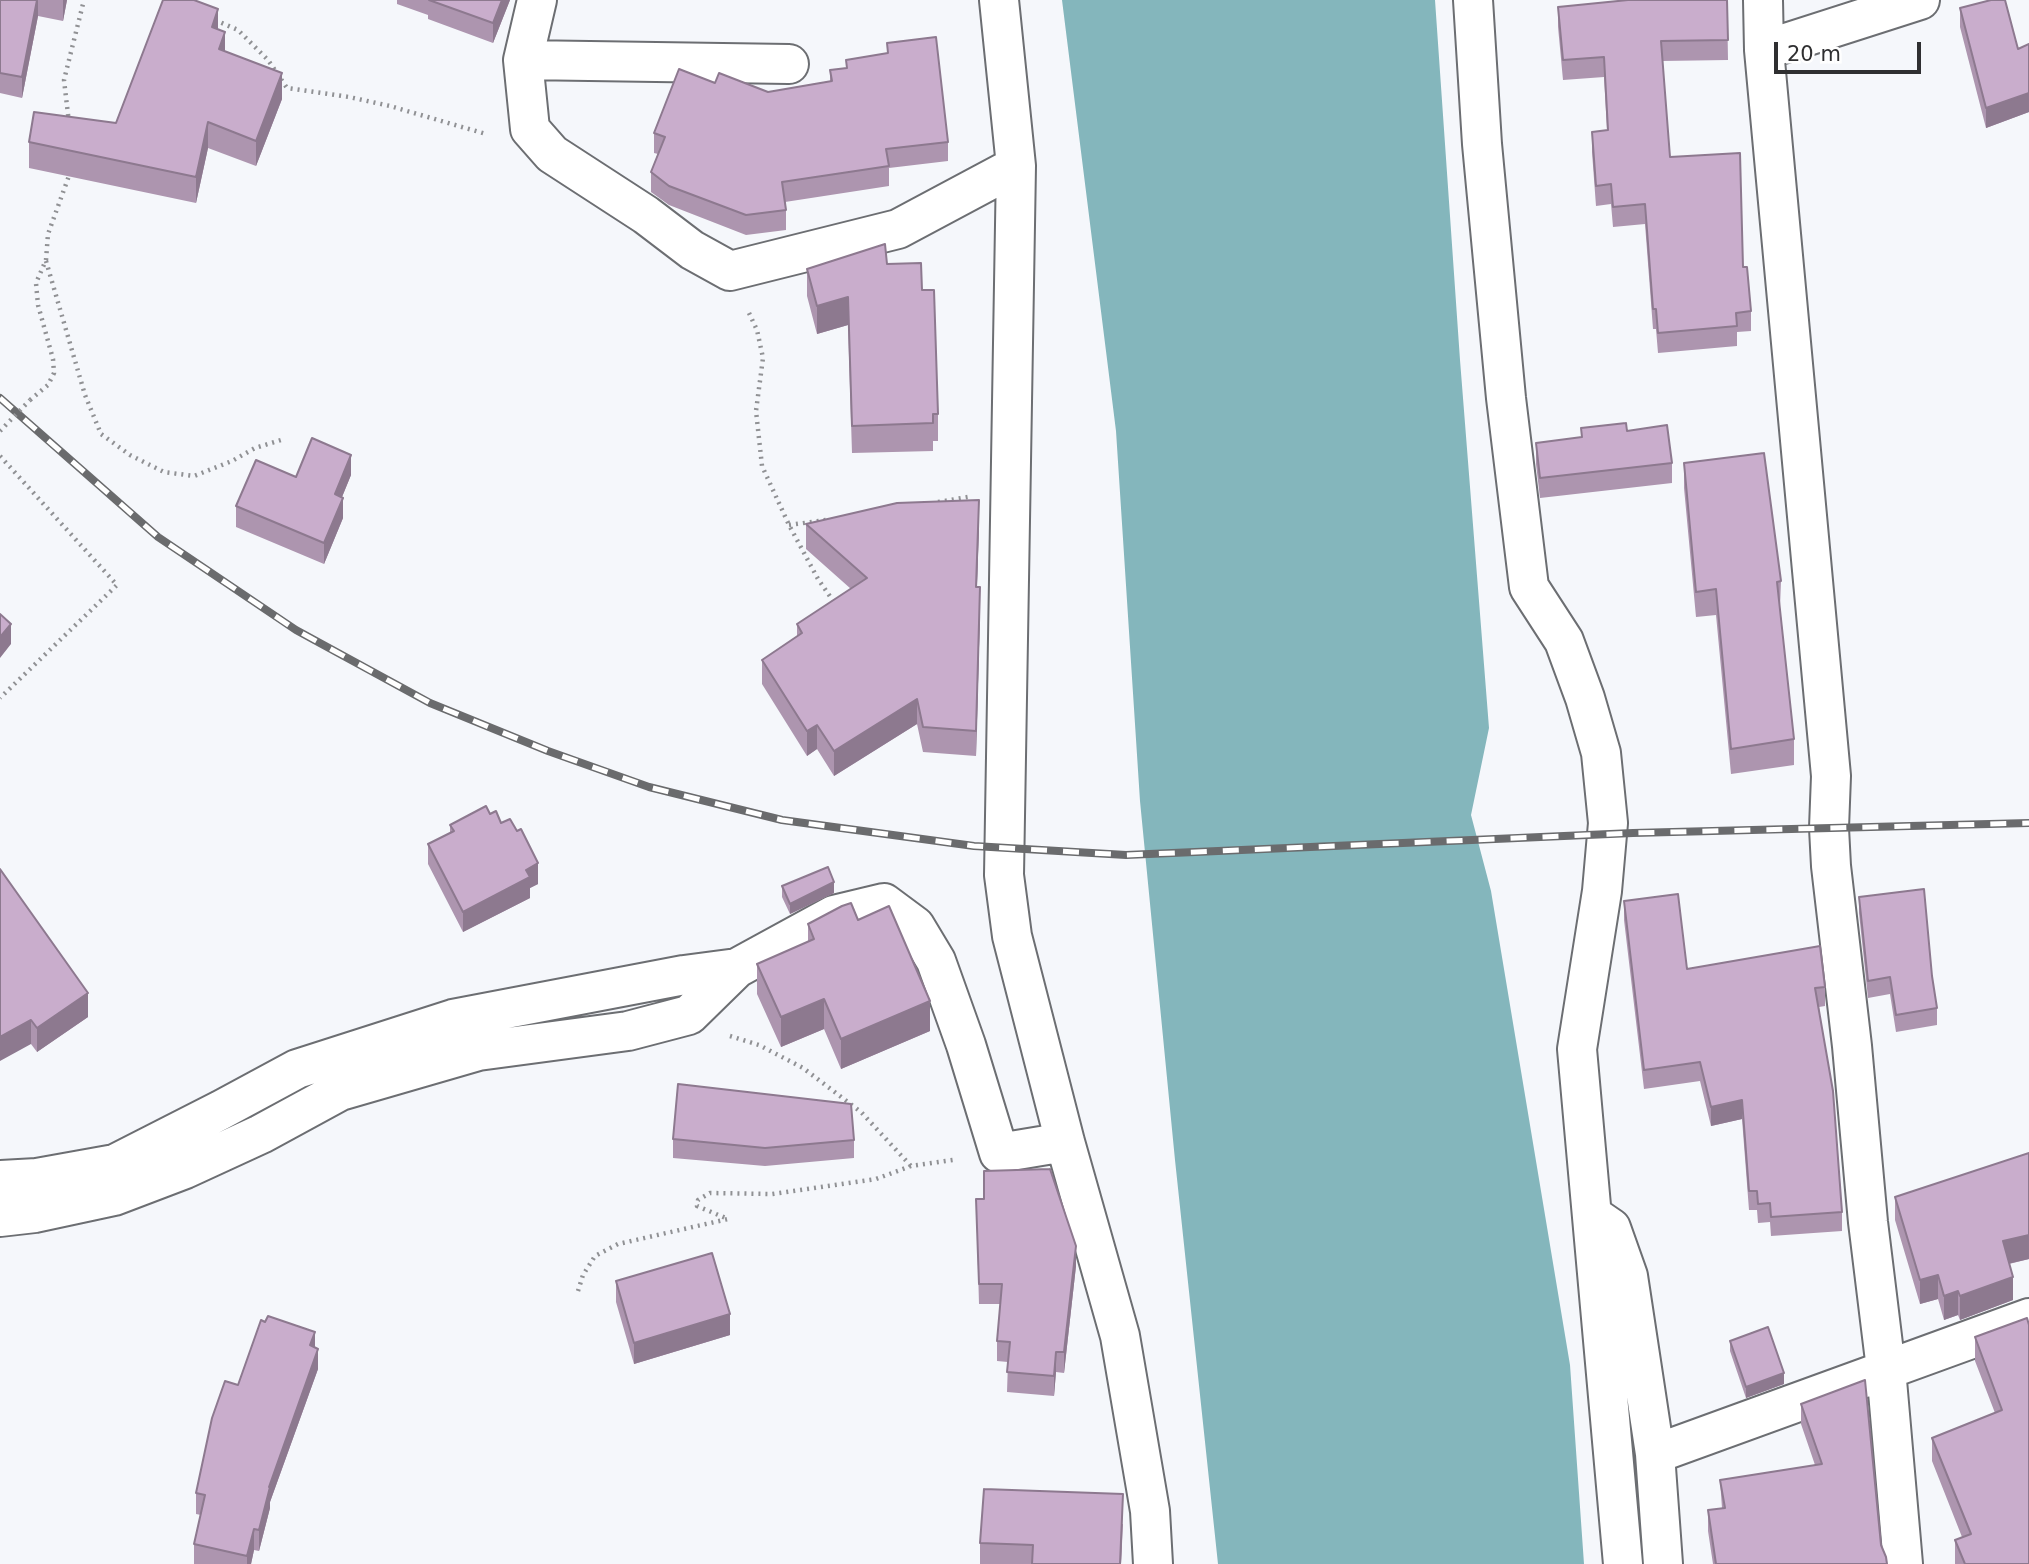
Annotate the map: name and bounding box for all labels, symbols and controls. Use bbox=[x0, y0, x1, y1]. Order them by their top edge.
scale bar bbox=[1777, 28, 1924, 72]
text: 20 m bbox=[1787, 42, 1841, 66]

